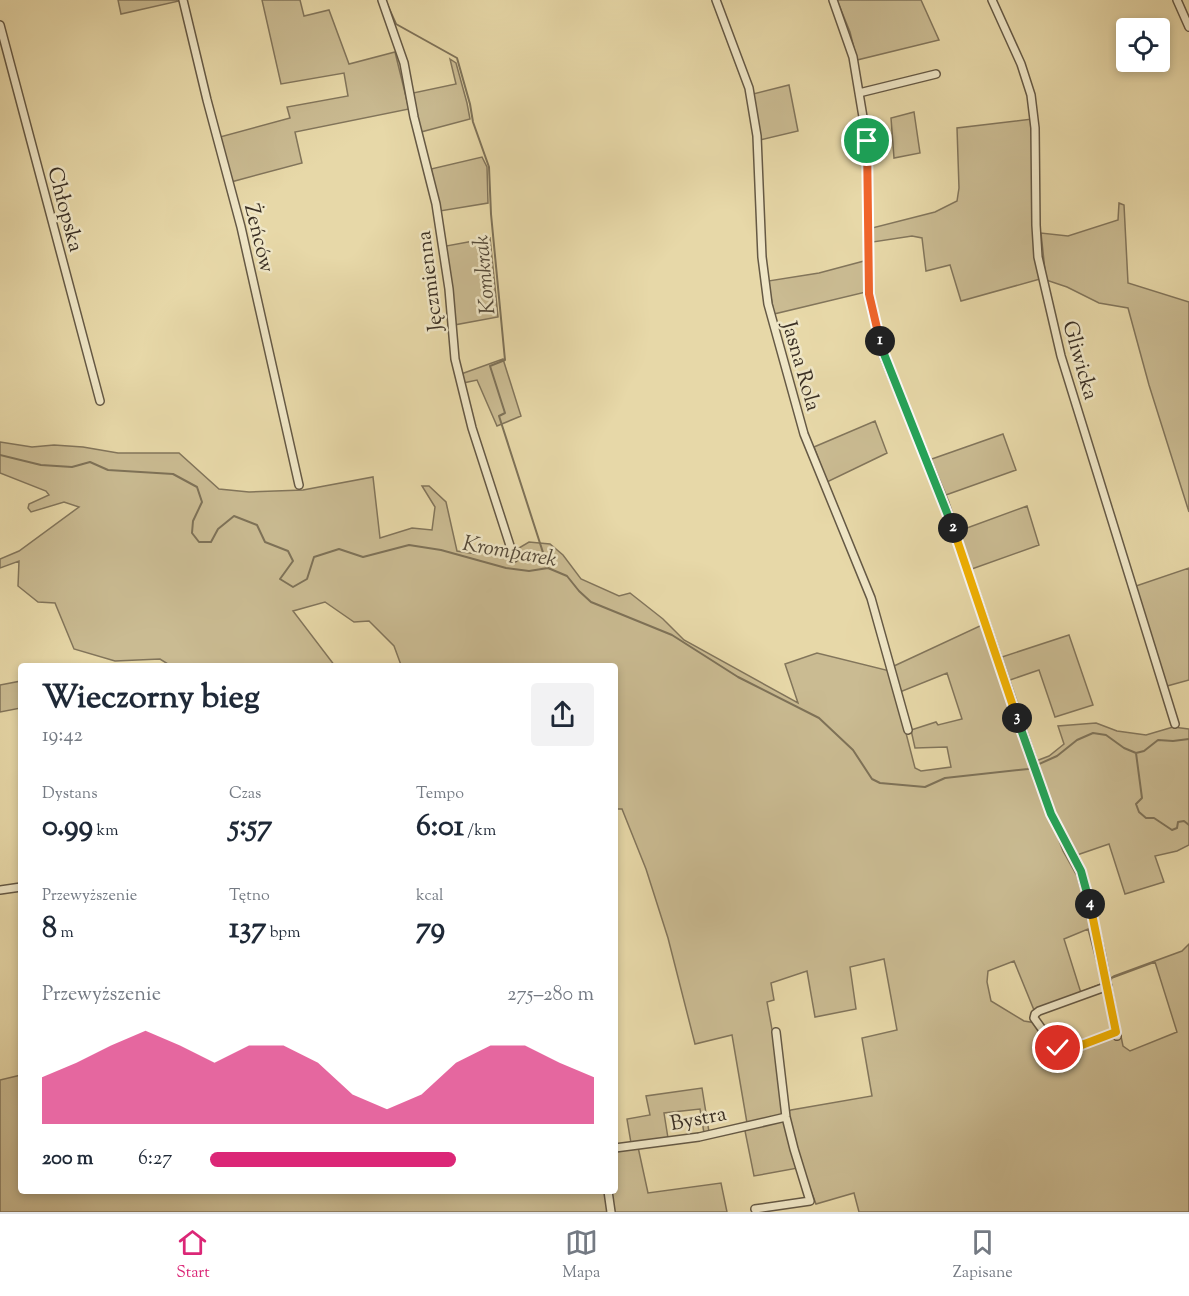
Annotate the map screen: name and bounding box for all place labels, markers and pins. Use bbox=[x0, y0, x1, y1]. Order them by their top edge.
pin bbox=[841, 115, 892, 166]
pin: 1 bbox=[865, 326, 895, 356]
pin: 2 bbox=[938, 513, 968, 543]
pin: 3 bbox=[1002, 703, 1032, 733]
pin: 4 bbox=[1075, 889, 1105, 919]
pin bbox=[1032, 1022, 1083, 1073]

